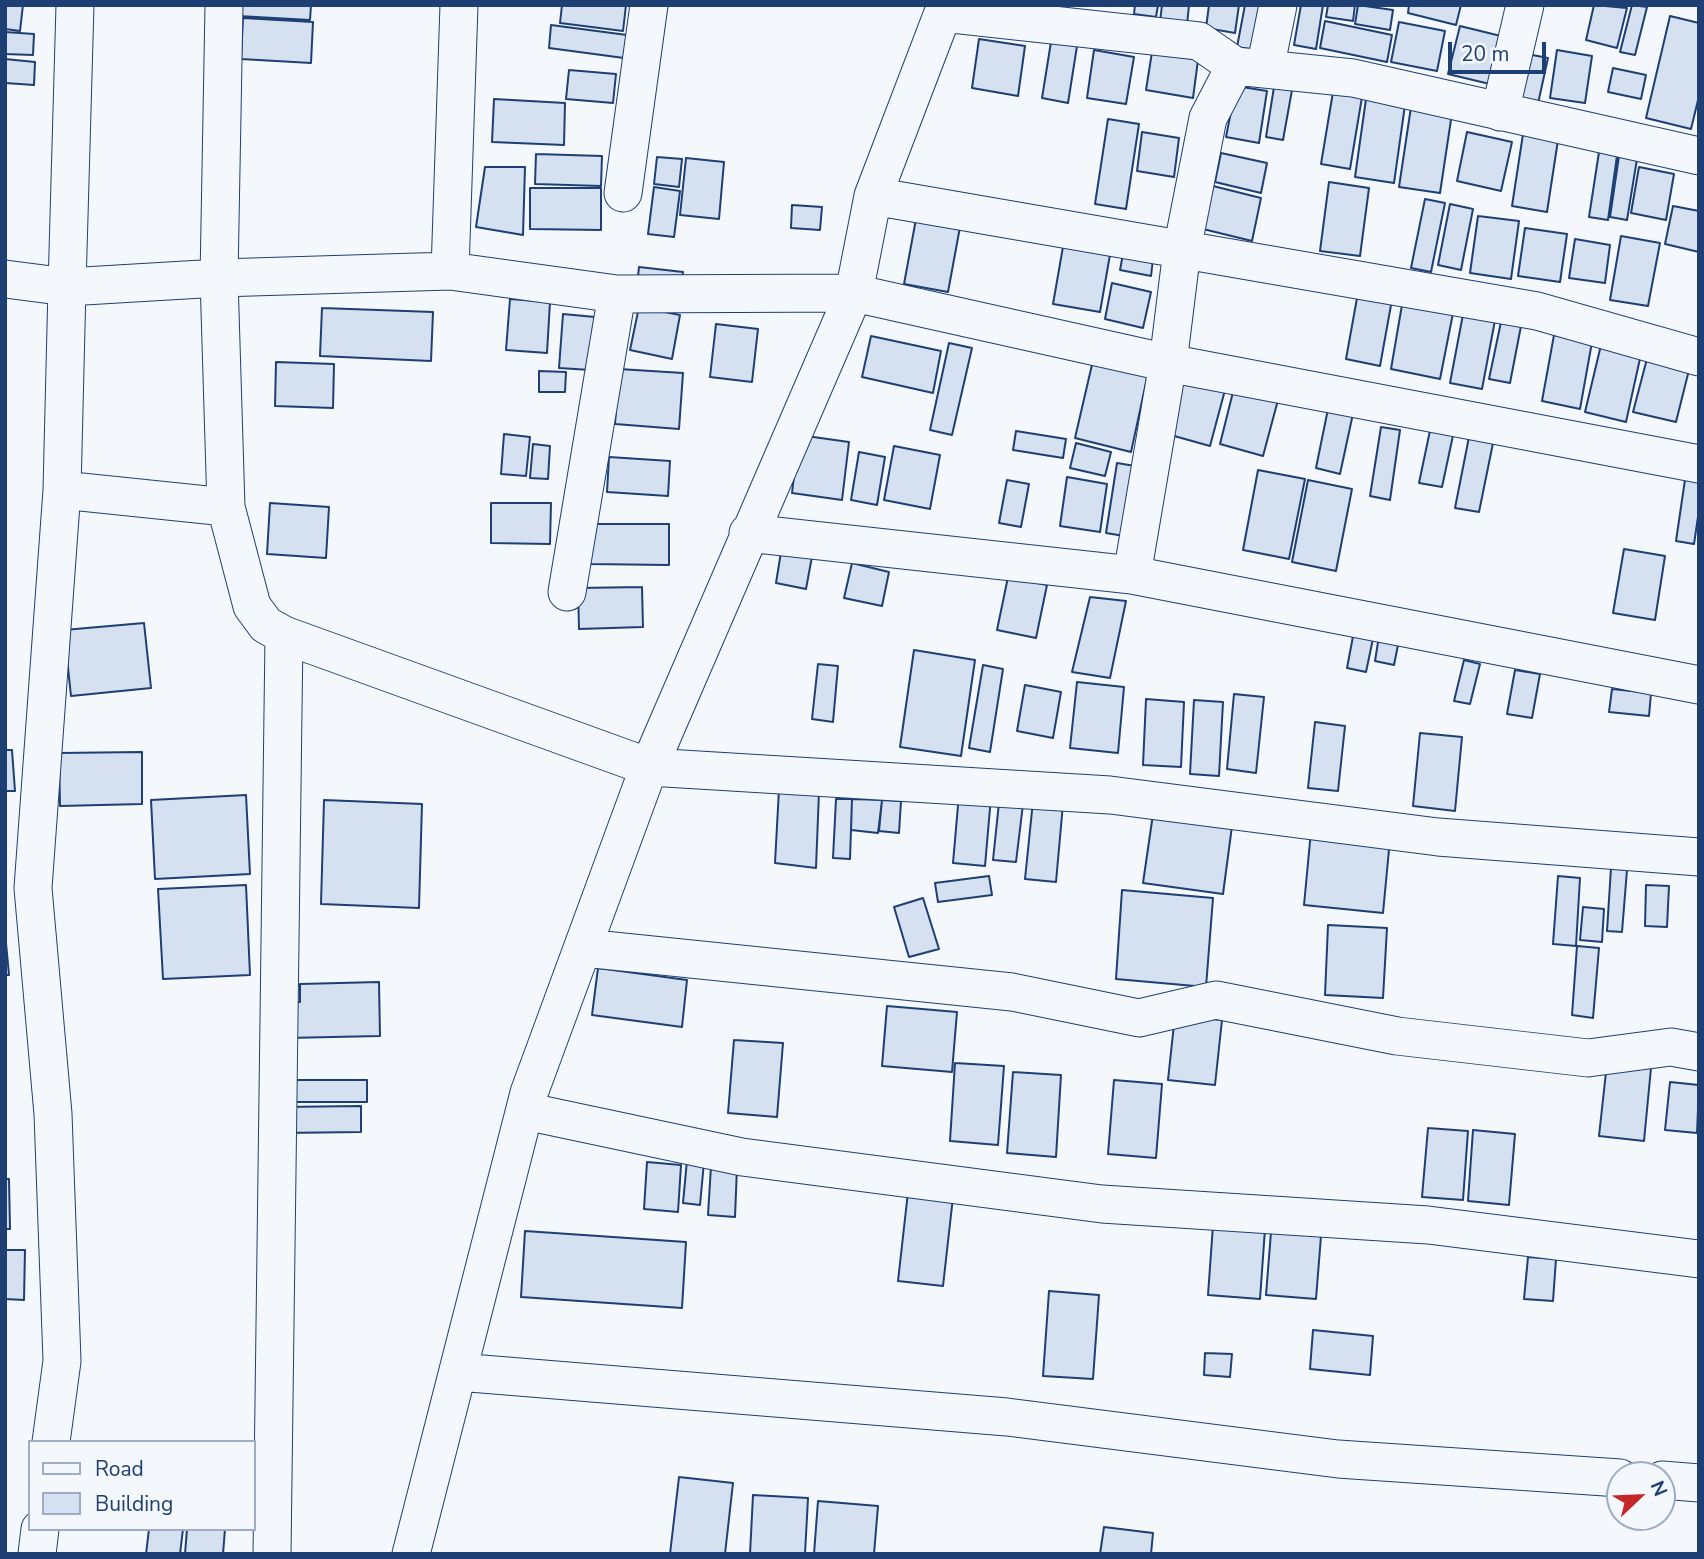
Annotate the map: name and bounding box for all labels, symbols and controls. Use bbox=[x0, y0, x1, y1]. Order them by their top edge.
scale bar bbox=[1452, 28, 1550, 72]
text: 20 m bbox=[1461, 40, 1510, 68]
legend bbox=[28, 1440, 256, 1531]
text: Road bbox=[95, 1455, 144, 1483]
north arrow bbox=[1606, 1461, 1676, 1531]
text: N bbox=[1644, 1477, 1673, 1500]
text: Building bbox=[95, 1490, 173, 1518]

